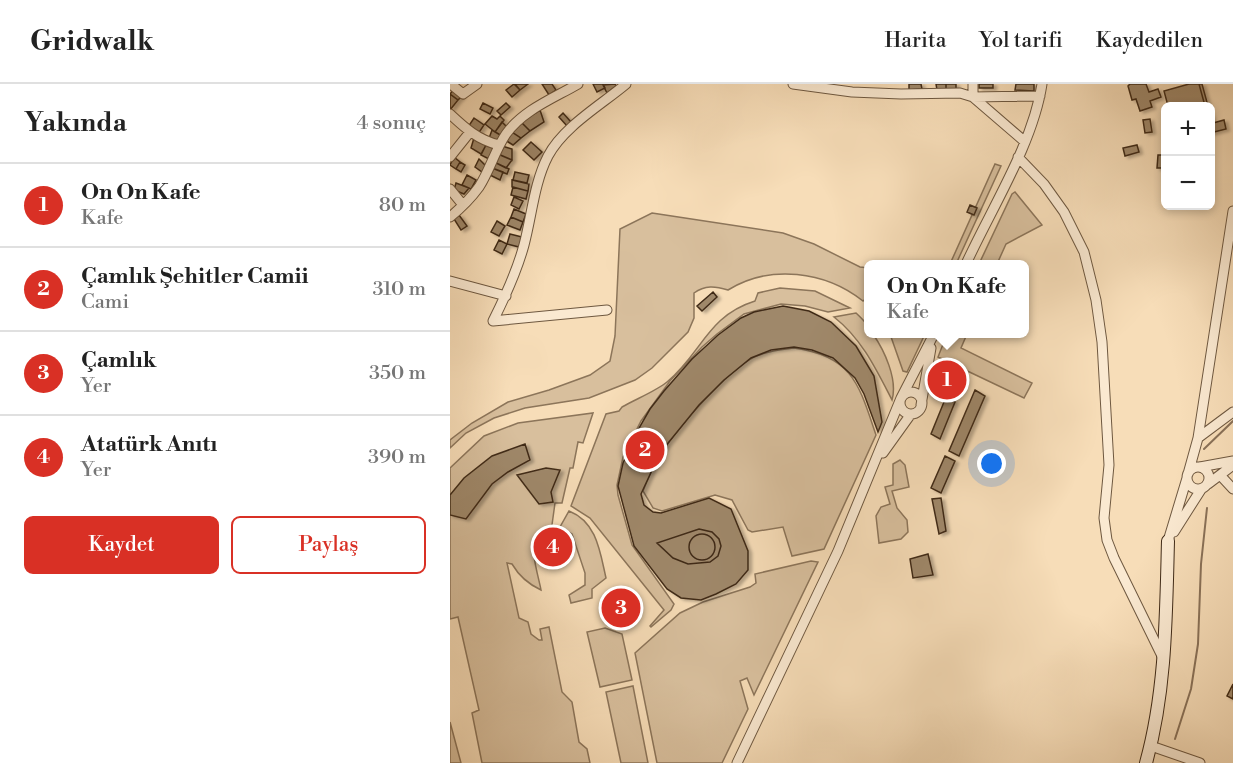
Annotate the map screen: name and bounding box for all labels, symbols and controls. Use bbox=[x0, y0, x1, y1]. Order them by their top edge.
text: Gridwalk bbox=[30, 24, 154, 59]
text: Harita bbox=[884, 28, 946, 54]
text: Yol tarifi bbox=[979, 28, 1063, 54]
text: Kaydedilen bbox=[1096, 28, 1203, 54]
map controls bbox=[1161, 102, 1215, 210]
button: + bbox=[1161, 102, 1215, 156]
text: Yakında bbox=[24, 107, 127, 139]
text: 4 sonuç bbox=[357, 111, 426, 136]
button: − bbox=[1161, 156, 1215, 210]
text: On On Kafe bbox=[81, 179, 201, 206]
text: 1 bbox=[39, 193, 48, 218]
text: 80 m bbox=[379, 193, 426, 218]
text: Kafe bbox=[81, 206, 123, 231]
popup bbox=[864, 260, 1029, 338]
text: Çamlık Şehitler Camii bbox=[81, 263, 309, 290]
text: On On Kafe bbox=[887, 273, 1006, 300]
text: 2 bbox=[37, 277, 50, 302]
text: 310 m bbox=[373, 277, 426, 302]
text: Cami bbox=[81, 290, 129, 315]
text: Kafe bbox=[887, 300, 929, 325]
text: Çamlık bbox=[81, 347, 156, 374]
pin: 1 bbox=[928, 358, 966, 402]
text: 3 bbox=[37, 361, 50, 386]
text: 350 m bbox=[369, 361, 426, 386]
text: Yer bbox=[81, 374, 111, 399]
pin: 2 bbox=[626, 428, 664, 472]
text: Atatürk Anıtı bbox=[81, 431, 217, 458]
text: 4 bbox=[37, 445, 50, 470]
text: 390 m bbox=[368, 445, 426, 470]
your location bbox=[977, 449, 1006, 478]
text: Yer bbox=[81, 458, 111, 483]
button: Kaydet bbox=[24, 516, 219, 574]
button: Paylaş bbox=[231, 516, 426, 574]
pin: 4 bbox=[534, 524, 572, 570]
pin: 3 bbox=[602, 586, 640, 630]

